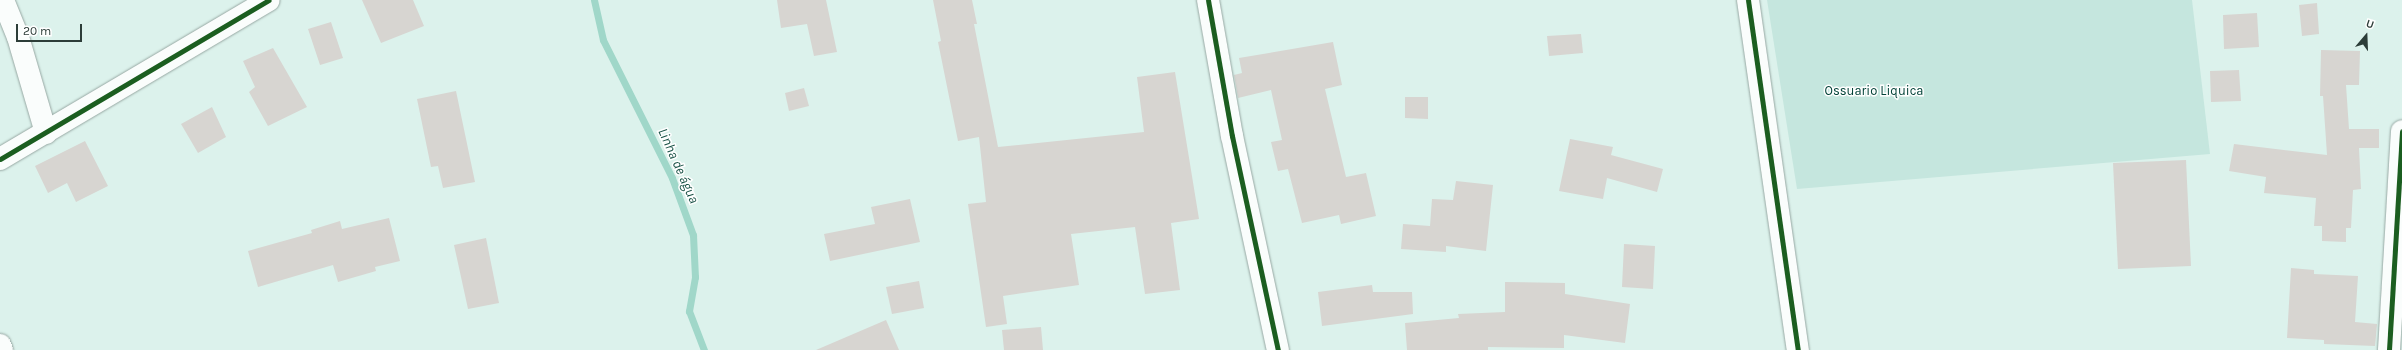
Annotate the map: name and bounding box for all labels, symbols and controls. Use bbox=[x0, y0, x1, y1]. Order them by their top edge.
scale bar bbox=[18, 16, 84, 42]
north arrow bbox=[2346, 16, 2386, 56]
text: U bbox=[2364, 17, 2376, 32]
text: 20 m bbox=[23, 24, 51, 38]
park label: Ossuario Liquica bbox=[1824, 83, 1924, 99]
water label: Linha de água bbox=[654, 126, 702, 206]

